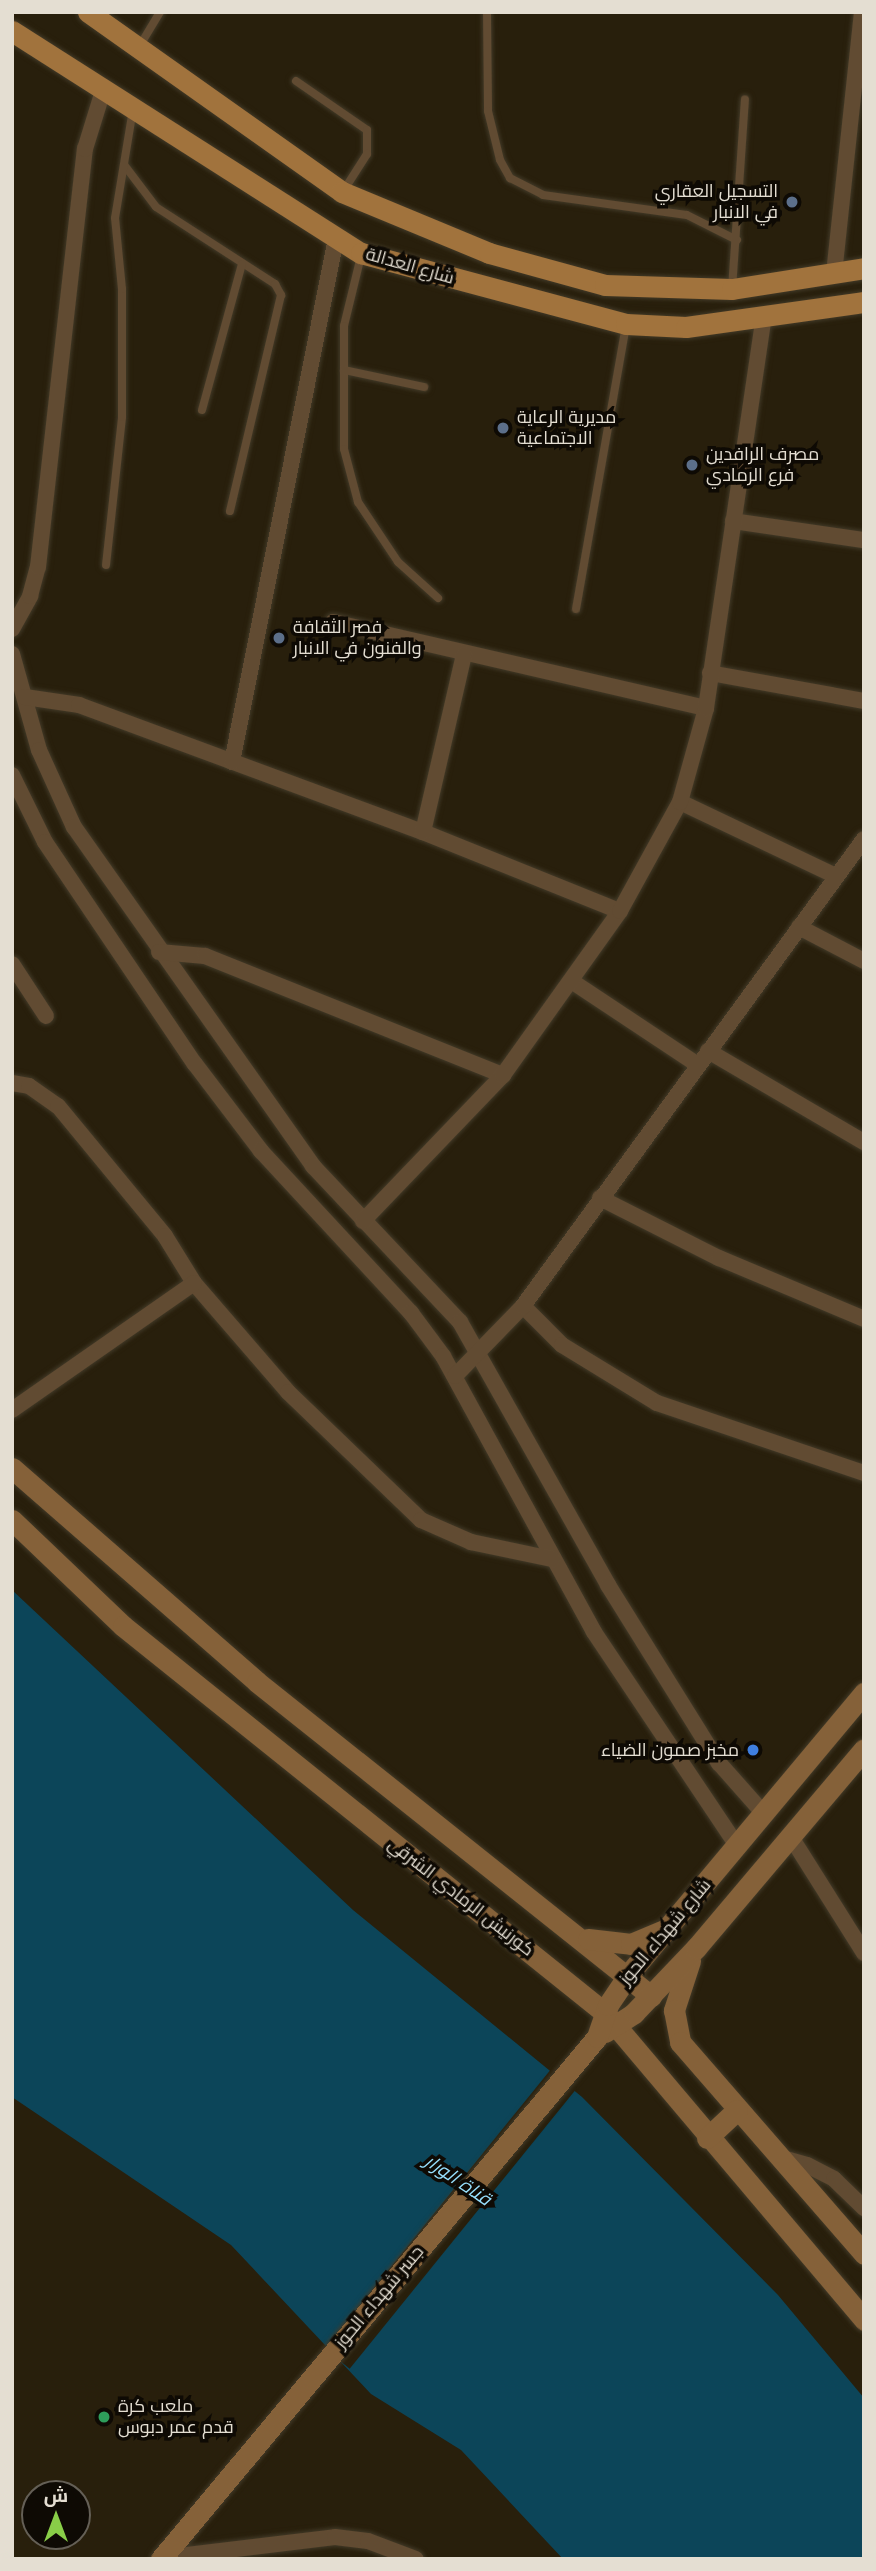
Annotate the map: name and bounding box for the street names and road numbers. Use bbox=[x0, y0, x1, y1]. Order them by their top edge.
street label: شارع العدالة bbox=[363, 243, 457, 289]
street label: كورنيش الرمادي الشرقي bbox=[384, 1833, 538, 1961]
street label: شارع شهداء الحوز bbox=[614, 1875, 716, 1989]
street label: جسر شهداء الحوز bbox=[330, 2241, 428, 2353]

